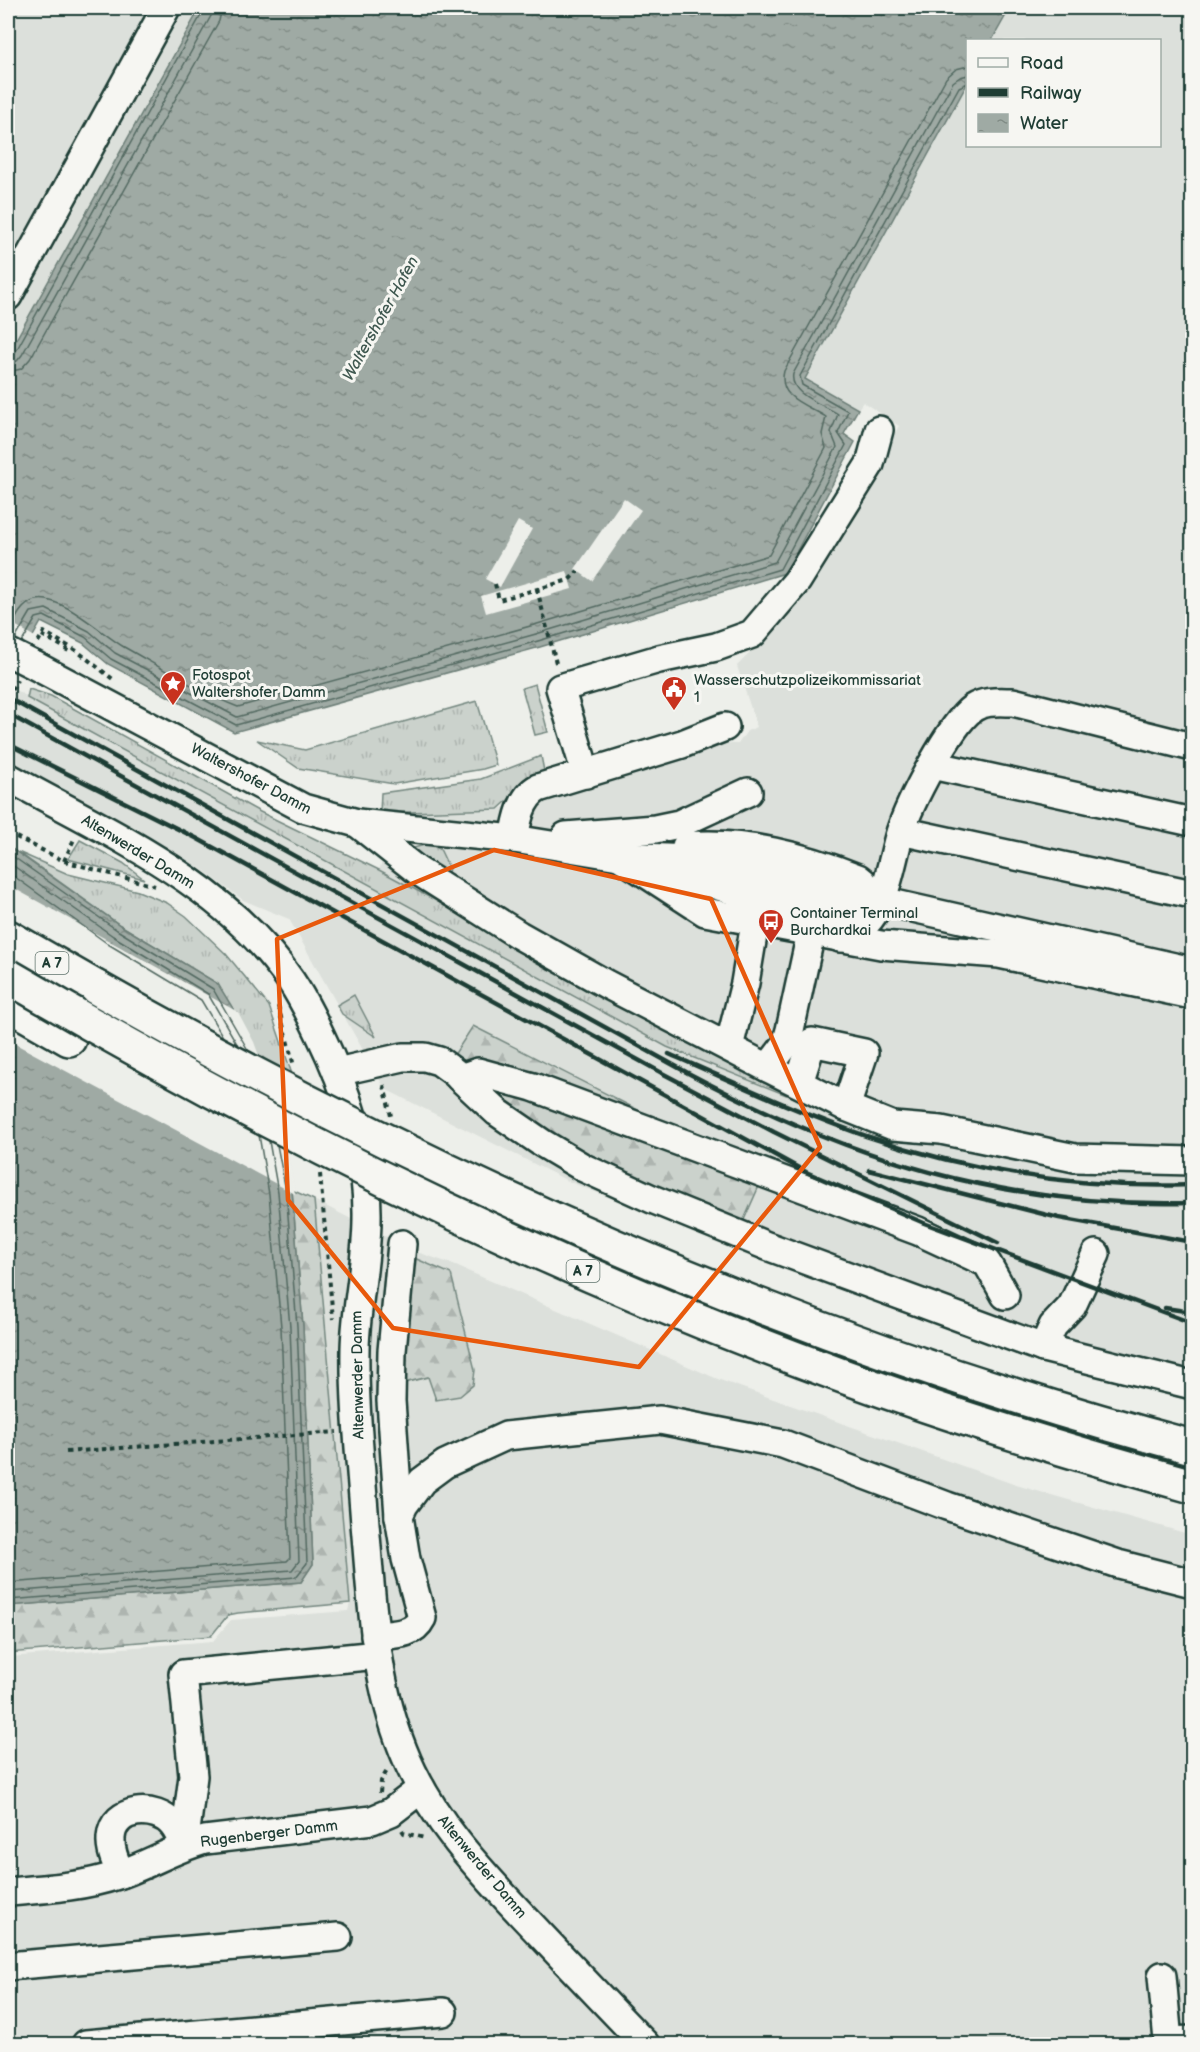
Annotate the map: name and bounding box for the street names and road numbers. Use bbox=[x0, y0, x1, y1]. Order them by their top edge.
street label: Waltershofer Damm bbox=[187, 739, 315, 819]
street label: Altenwerder Damm bbox=[78, 811, 198, 893]
road number: A 7 bbox=[36, 952, 68, 974]
road number: A 7 bbox=[566, 1260, 600, 1282]
street label: Altenwerder Damm bbox=[347, 1310, 369, 1440]
street label: Altenwerder Damm bbox=[433, 1812, 531, 1922]
street label: Rugenberger Damm bbox=[199, 1816, 339, 1852]

